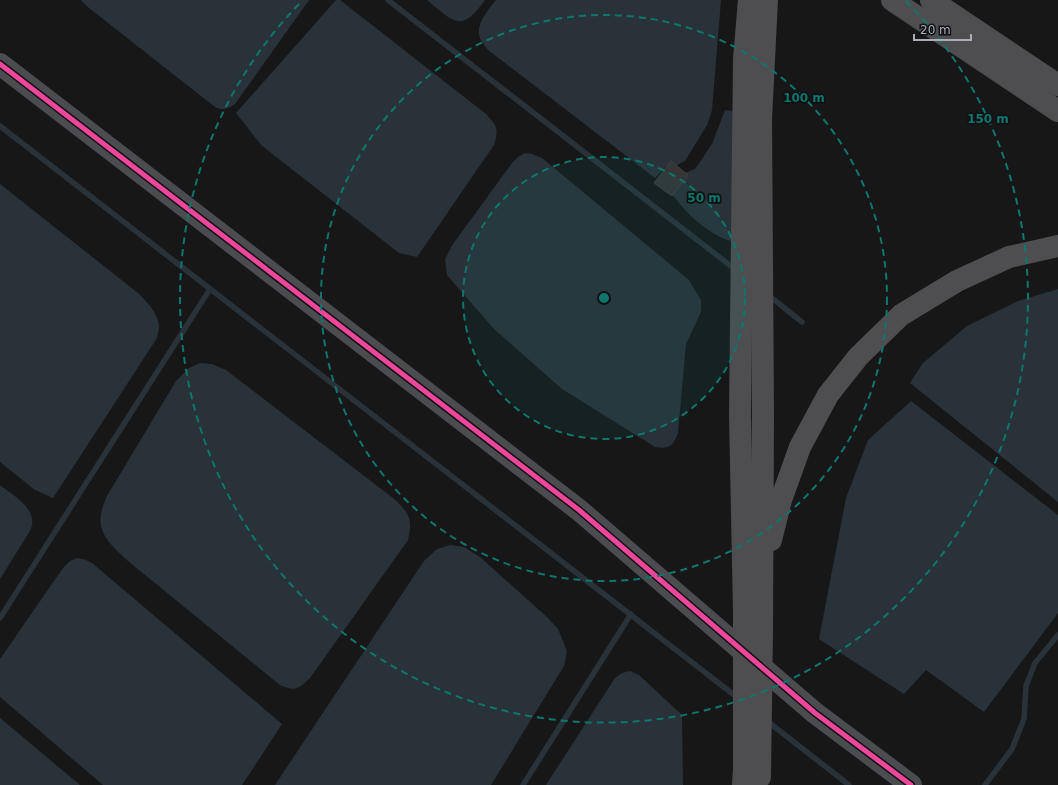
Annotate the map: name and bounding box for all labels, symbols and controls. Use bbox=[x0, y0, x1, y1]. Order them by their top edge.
scale bar bbox=[914, 16, 971, 42]
text: 20 m bbox=[920, 23, 951, 37]
text: 100 m bbox=[783, 91, 825, 105]
text: 150 m bbox=[967, 112, 1009, 126]
text: 50 m bbox=[687, 191, 721, 205]
centre of rings bbox=[597, 291, 611, 305]

